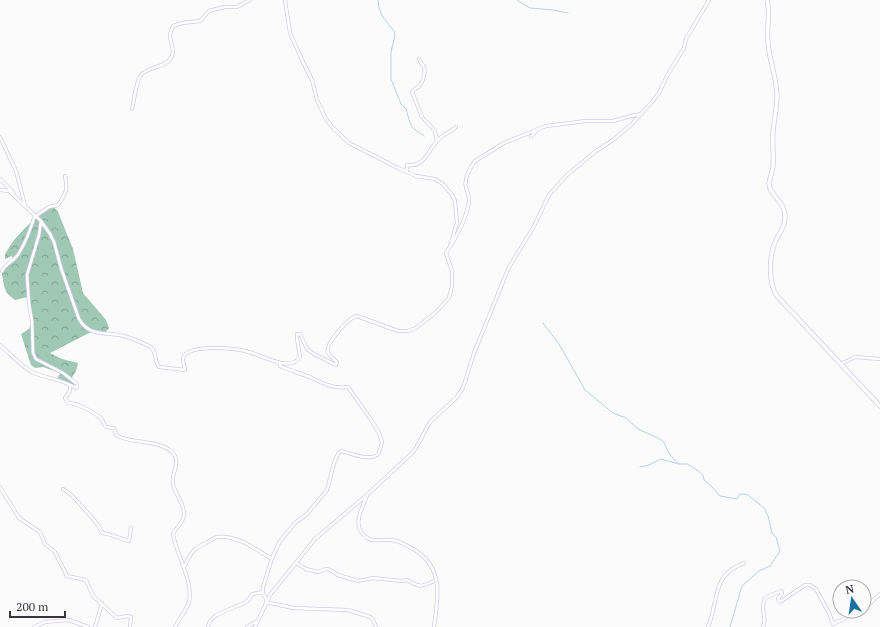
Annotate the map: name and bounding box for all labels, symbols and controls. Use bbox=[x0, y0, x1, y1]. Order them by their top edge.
north arrow bbox=[832, 579, 872, 619]
text: N bbox=[844, 581, 856, 597]
scale bar bbox=[10, 593, 65, 619]
text: 200 m bbox=[16, 599, 49, 614]

